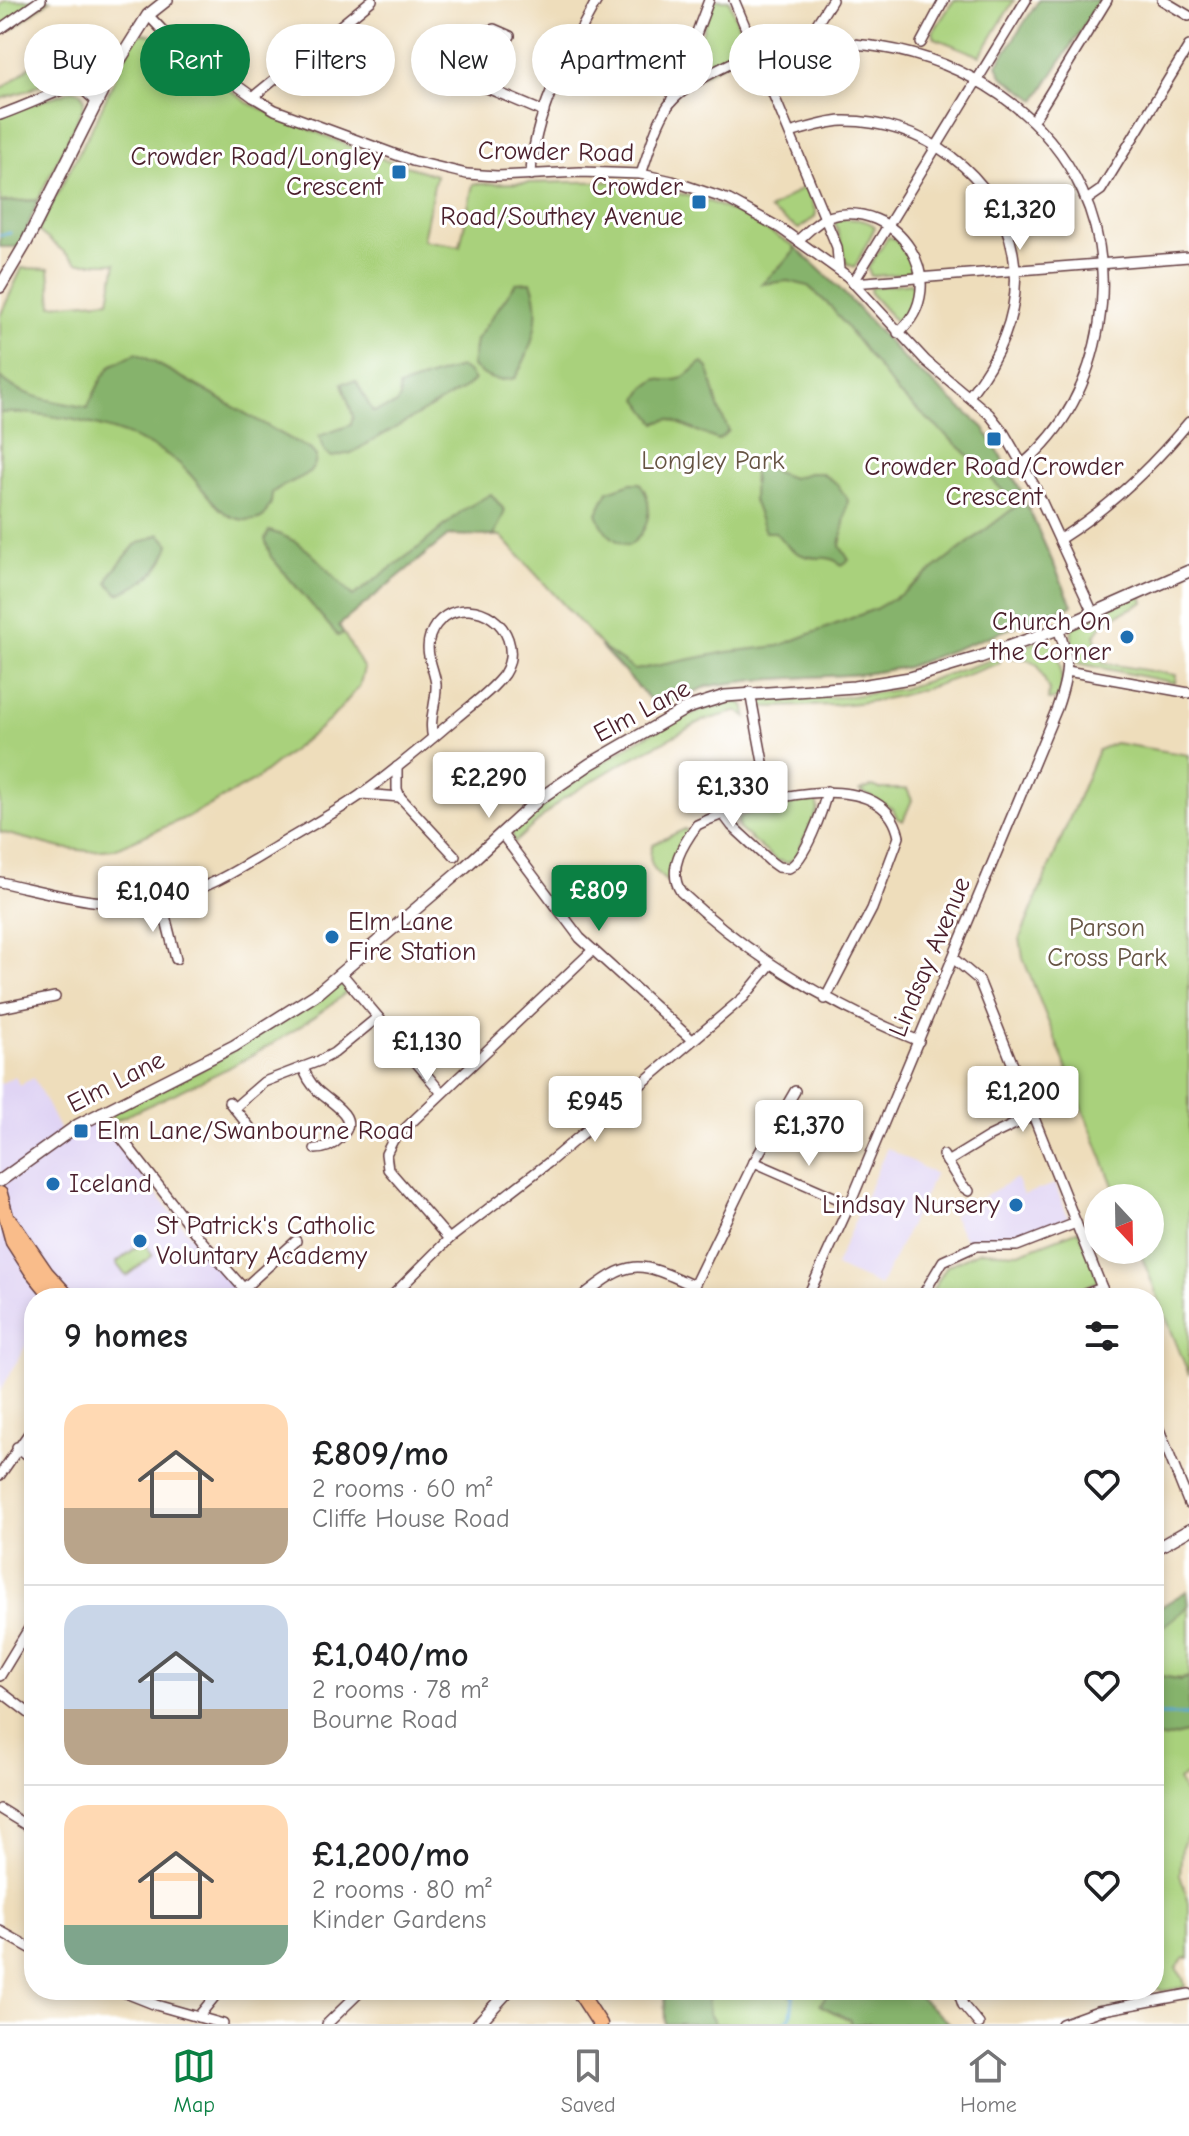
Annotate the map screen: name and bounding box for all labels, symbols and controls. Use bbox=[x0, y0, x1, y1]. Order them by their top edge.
chip: Buy bbox=[24, 24, 124, 96]
chip: Rent bbox=[140, 24, 250, 96]
chip: Filters bbox=[266, 24, 395, 96]
chip: New bbox=[411, 24, 516, 96]
chip: Apartment bbox=[532, 24, 713, 96]
chip: House bbox=[729, 24, 860, 96]
street label: Crowder Road bbox=[478, 136, 634, 168]
place label: Crowder Road/Longley Crescent bbox=[130, 142, 385, 202]
marker: Crowder Road/Longley Crescent bbox=[390, 163, 408, 181]
place label: Crowder Road/Southey Avenue bbox=[440, 172, 684, 232]
pin: £1,320 bbox=[955, 184, 1085, 252]
marker: Crowder Road/Southey Avenue bbox=[690, 193, 708, 211]
text: £1,320 bbox=[984, 195, 1056, 225]
marker: Crowder Road/Crowder Crescent bbox=[985, 430, 1003, 448]
park label: Longley Park bbox=[641, 446, 785, 476]
place label: Crowder Road/Crowder Crescent bbox=[864, 452, 1124, 512]
place label: Church On the Corner bbox=[988, 607, 1112, 667]
marker: Church On the Corner bbox=[1118, 628, 1136, 646]
street label: Elm Lane bbox=[589, 673, 695, 749]
pin: £2,290 bbox=[424, 752, 554, 820]
pin: £1,330 bbox=[668, 761, 798, 829]
text: £2,290 bbox=[451, 763, 527, 793]
text: £1,330 bbox=[697, 772, 769, 802]
pin: £809 bbox=[552, 865, 646, 933]
pin: £1,040 bbox=[88, 866, 218, 934]
street label: Lindsay Avenue bbox=[883, 873, 977, 1041]
text: £809 bbox=[570, 876, 628, 906]
text: £1,040 bbox=[116, 877, 190, 907]
place label: Elm Lane Fire Station bbox=[348, 907, 476, 967]
park label: Parson Cross Park bbox=[1047, 913, 1167, 973]
marker: Elm Lane Fire Station bbox=[323, 928, 341, 946]
pin: £1,130 bbox=[362, 1016, 492, 1084]
text: £1,130 bbox=[392, 1027, 462, 1057]
street label: Elm Lane bbox=[62, 1045, 170, 1119]
pin: £1,200 bbox=[958, 1066, 1088, 1134]
pin: £945 bbox=[548, 1076, 642, 1144]
text: £1,200 bbox=[986, 1077, 1060, 1107]
text: £945 bbox=[567, 1087, 623, 1117]
pin: £1,370 bbox=[744, 1100, 874, 1168]
text: £1,370 bbox=[773, 1111, 845, 1141]
place label: Elm Lane/Swanbourne Road bbox=[97, 1116, 414, 1146]
marker: Elm Lane/Swanbourne Road bbox=[72, 1122, 90, 1140]
place label: Iceland bbox=[69, 1169, 152, 1199]
marker: Iceland bbox=[44, 1175, 62, 1193]
north arrow bbox=[1084, 1184, 1164, 1264]
map controls bbox=[1084, 1184, 1164, 1264]
place label: Lindsay Nursery bbox=[822, 1190, 1000, 1220]
marker: Lindsay Nursery bbox=[1007, 1196, 1025, 1214]
place label: St Patrick's Catholic Voluntary Academy bbox=[156, 1211, 375, 1271]
marker: St Patrick's Catholic Voluntary Academy bbox=[131, 1232, 149, 1250]
icon: filters bbox=[1080, 1314, 1124, 1358]
text: 9 homes bbox=[64, 1316, 188, 1356]
text: £809/mo bbox=[312, 1434, 449, 1474]
icon: home bbox=[128, 1436, 224, 1532]
icon: heart bbox=[1080, 1462, 1124, 1506]
text: 2 rooms · 60 m² bbox=[312, 1474, 493, 1504]
text: Cliffe House Road bbox=[312, 1504, 510, 1534]
text: £1,040/mo bbox=[312, 1635, 469, 1675]
icon: home bbox=[128, 1637, 224, 1733]
icon: heart bbox=[1080, 1663, 1124, 1707]
text: 2 rooms · 78 m² bbox=[312, 1675, 488, 1705]
text: Bourne Road bbox=[312, 1705, 458, 1735]
text: £1,200/mo bbox=[312, 1835, 470, 1875]
icon: home bbox=[128, 1837, 224, 1933]
icon: heart bbox=[1080, 1863, 1124, 1907]
text: 2 rooms · 80 m² bbox=[312, 1875, 492, 1905]
text: Kinder Gardens bbox=[312, 1905, 486, 1935]
tab: Map bbox=[172, 2044, 216, 2118]
tab: Saved bbox=[561, 2044, 616, 2118]
tab: Home bbox=[960, 2044, 1017, 2118]

